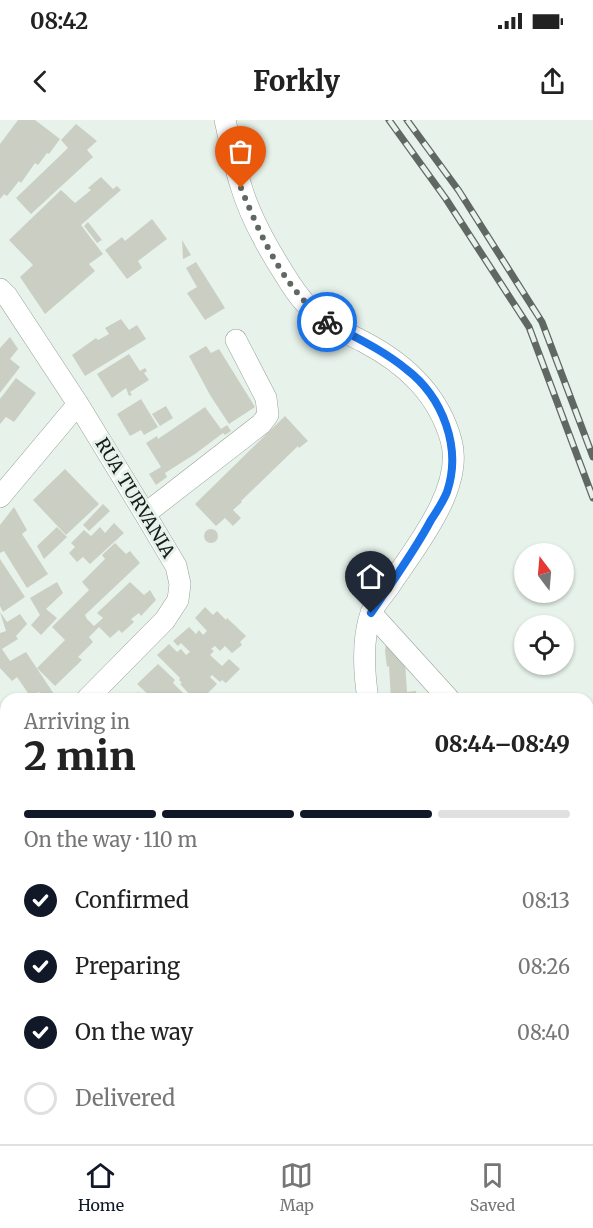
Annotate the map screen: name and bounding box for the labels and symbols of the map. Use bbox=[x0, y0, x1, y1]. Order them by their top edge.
pin bbox=[215, 126, 266, 188]
courier bbox=[297, 292, 357, 352]
street label: RUA TURVANIA bbox=[91, 433, 180, 562]
north arrow bbox=[514, 543, 574, 603]
pin bbox=[345, 551, 396, 613]

